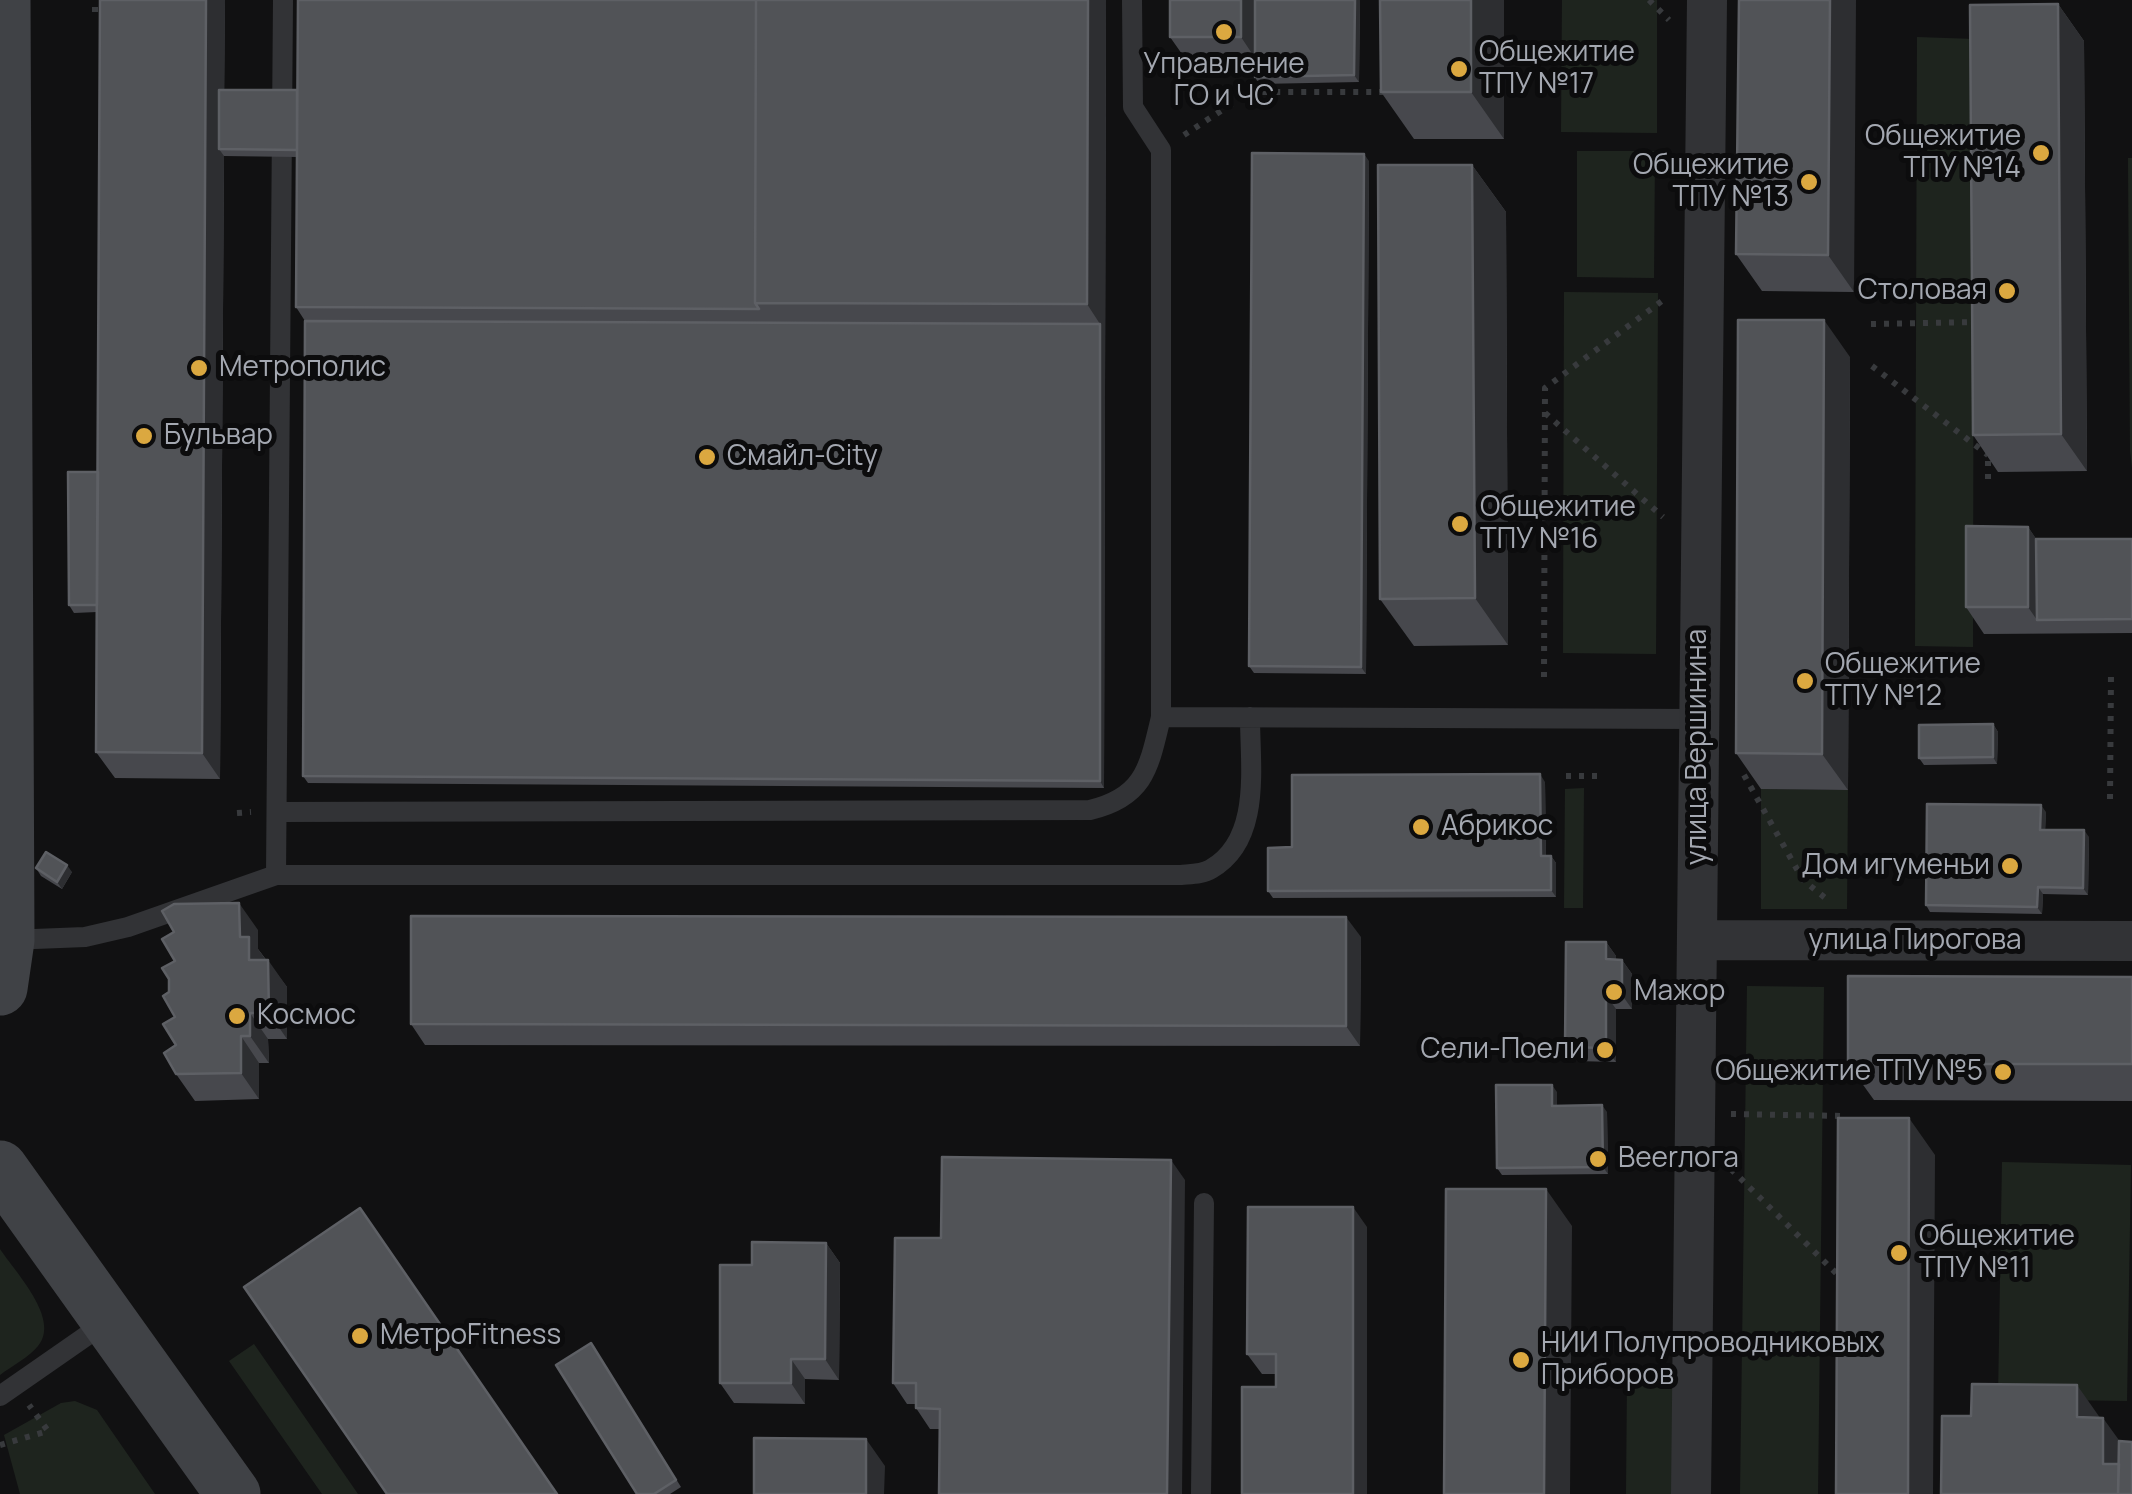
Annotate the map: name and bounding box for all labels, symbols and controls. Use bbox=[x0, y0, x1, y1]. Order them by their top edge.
marker: Управление ГО и ЧС bbox=[1213, 21, 1235, 43]
place label: Общежитие ТПУ №17 bbox=[1479, 36, 1635, 102]
place label: Управление ГО и ЧС bbox=[1143, 48, 1305, 114]
marker: Общежитие ТПУ №17 bbox=[1448, 58, 1470, 80]
place label: Общежитие ТПУ №14 bbox=[1865, 120, 2021, 186]
marker: Общежитие ТПУ №14 bbox=[2030, 142, 2052, 164]
place label: Общежитие ТПУ №13 bbox=[1633, 149, 1789, 215]
marker: Общежитие ТПУ №13 bbox=[1798, 171, 1820, 193]
place label: Столовая bbox=[1858, 274, 1987, 308]
marker: Столовая bbox=[1996, 280, 2018, 302]
place label: Метрополис bbox=[219, 351, 386, 385]
marker: Метрополис bbox=[188, 357, 210, 379]
place label: Бульвар bbox=[164, 419, 273, 453]
marker: Бульвар bbox=[133, 425, 155, 447]
place label: Смайл-City bbox=[727, 440, 878, 474]
marker: Смайл-City bbox=[696, 446, 718, 468]
place label: Общежитие ТПУ №16 bbox=[1480, 491, 1636, 557]
marker: Общежитие ТПУ №16 bbox=[1449, 513, 1471, 535]
street label: улица Вершинина bbox=[1681, 629, 1715, 865]
place label: Общежитие ТПУ №12 bbox=[1825, 648, 1981, 714]
marker: Общежитие ТПУ №12 bbox=[1794, 670, 1816, 692]
place label: Абрикос bbox=[1441, 810, 1553, 844]
marker: Абрикос bbox=[1410, 816, 1432, 838]
place label: Дом игуменьи bbox=[1802, 849, 1990, 883]
marker: Дом игуменьи bbox=[1999, 855, 2021, 877]
street label: улица Пирогова bbox=[1809, 924, 2021, 958]
place label: Мажор bbox=[1634, 975, 1725, 1009]
marker: Мажор bbox=[1603, 981, 1625, 1003]
place label: Космос bbox=[257, 999, 356, 1033]
marker: Космос bbox=[226, 1005, 248, 1027]
place label: Сели-Поели bbox=[1420, 1033, 1585, 1067]
marker: Сели-Поели bbox=[1594, 1039, 1616, 1061]
place label: Общежитие ТПУ №5 bbox=[1715, 1055, 1983, 1089]
marker: Общежитие ТПУ №5 bbox=[1992, 1061, 2014, 1083]
place label: Beerлога bbox=[1618, 1142, 1739, 1176]
marker: Beerлога bbox=[1587, 1148, 1609, 1170]
place label: Общежитие ТПУ №11 bbox=[1919, 1220, 2075, 1286]
marker: Общежитие ТПУ №11 bbox=[1888, 1242, 1910, 1264]
place label: МетроFitness bbox=[380, 1319, 561, 1353]
marker: МетроFitness bbox=[349, 1325, 371, 1347]
place label: НИИ Полупроводниковых Приборов bbox=[1541, 1327, 1879, 1393]
marker: НИИ Полупроводниковых Приборов bbox=[1510, 1349, 1532, 1371]

